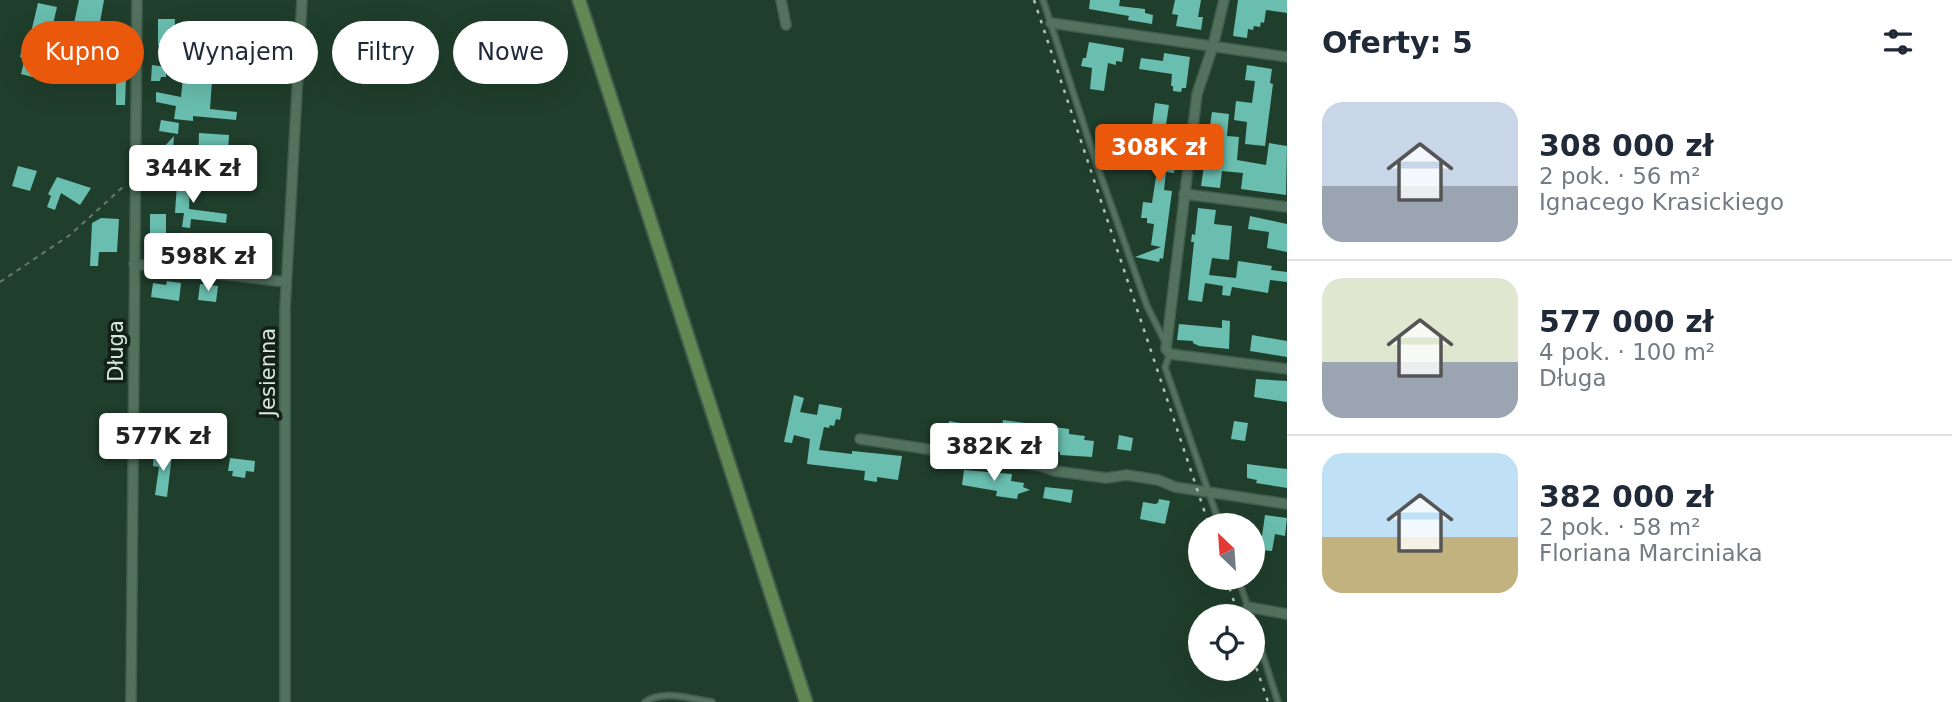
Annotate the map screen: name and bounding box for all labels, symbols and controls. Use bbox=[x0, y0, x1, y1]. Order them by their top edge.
chip: Kupno bbox=[21, 21, 144, 84]
chip: Wynajem bbox=[158, 21, 318, 84]
chip: Filtry bbox=[332, 21, 439, 84]
chip: Nowe bbox=[453, 21, 568, 84]
icon: filters bbox=[1879, 23, 1917, 61]
text: Oferty: 5 bbox=[1322, 25, 1473, 60]
pin: 308K zł bbox=[1094, 124, 1224, 184]
text: 308 000 zł bbox=[1539, 128, 1714, 163]
icon: home bbox=[1378, 130, 1462, 214]
text: 308K zł bbox=[1111, 134, 1207, 160]
pin: 344K zł bbox=[128, 146, 258, 205]
text: 344K zł bbox=[145, 155, 241, 181]
text: 2 pok. · 56 m² bbox=[1539, 163, 1700, 189]
text: Ignacego Krasickiego bbox=[1539, 189, 1784, 215]
pin: 598K zł bbox=[143, 233, 273, 293]
text: 598K zł bbox=[160, 243, 256, 269]
text: 577 000 zł bbox=[1539, 304, 1714, 339]
icon: home bbox=[1378, 306, 1462, 390]
street label: Długa bbox=[104, 320, 128, 382]
street label: Jesienna bbox=[256, 328, 280, 418]
text: 4 pok. · 100 m² bbox=[1539, 339, 1715, 365]
text: Długa bbox=[1539, 365, 1607, 391]
pin: 577K zł bbox=[98, 414, 228, 473]
text: 577K zł bbox=[115, 423, 211, 449]
pin: 382K zł bbox=[929, 424, 1059, 483]
text: 382K zł bbox=[946, 433, 1042, 459]
text: 382 000 zł bbox=[1539, 479, 1714, 514]
icon: home bbox=[1378, 481, 1462, 565]
north arrow bbox=[1188, 513, 1265, 590]
map controls bbox=[1188, 513, 1265, 681]
text: 2 pok. · 58 m² bbox=[1539, 514, 1700, 540]
text: Floriana Marciniaka bbox=[1539, 540, 1763, 566]
button: locate bbox=[1188, 604, 1265, 681]

